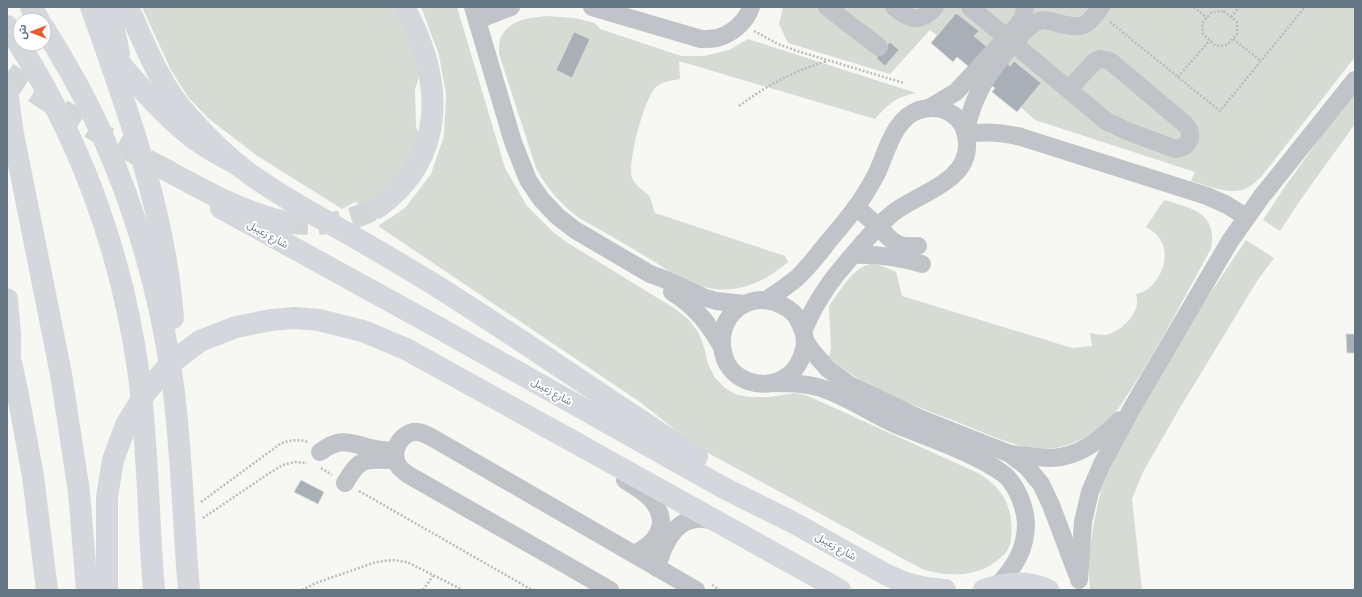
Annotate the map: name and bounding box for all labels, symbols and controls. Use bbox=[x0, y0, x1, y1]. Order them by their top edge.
north arrow bbox=[12, 12, 52, 52]
text: ش bbox=[16, 24, 29, 40]
street label: شارع زعيبل bbox=[245, 219, 290, 252]
street label: شارع زعيبل bbox=[529, 376, 574, 409]
street label: شارع زعيبل bbox=[813, 531, 858, 564]

